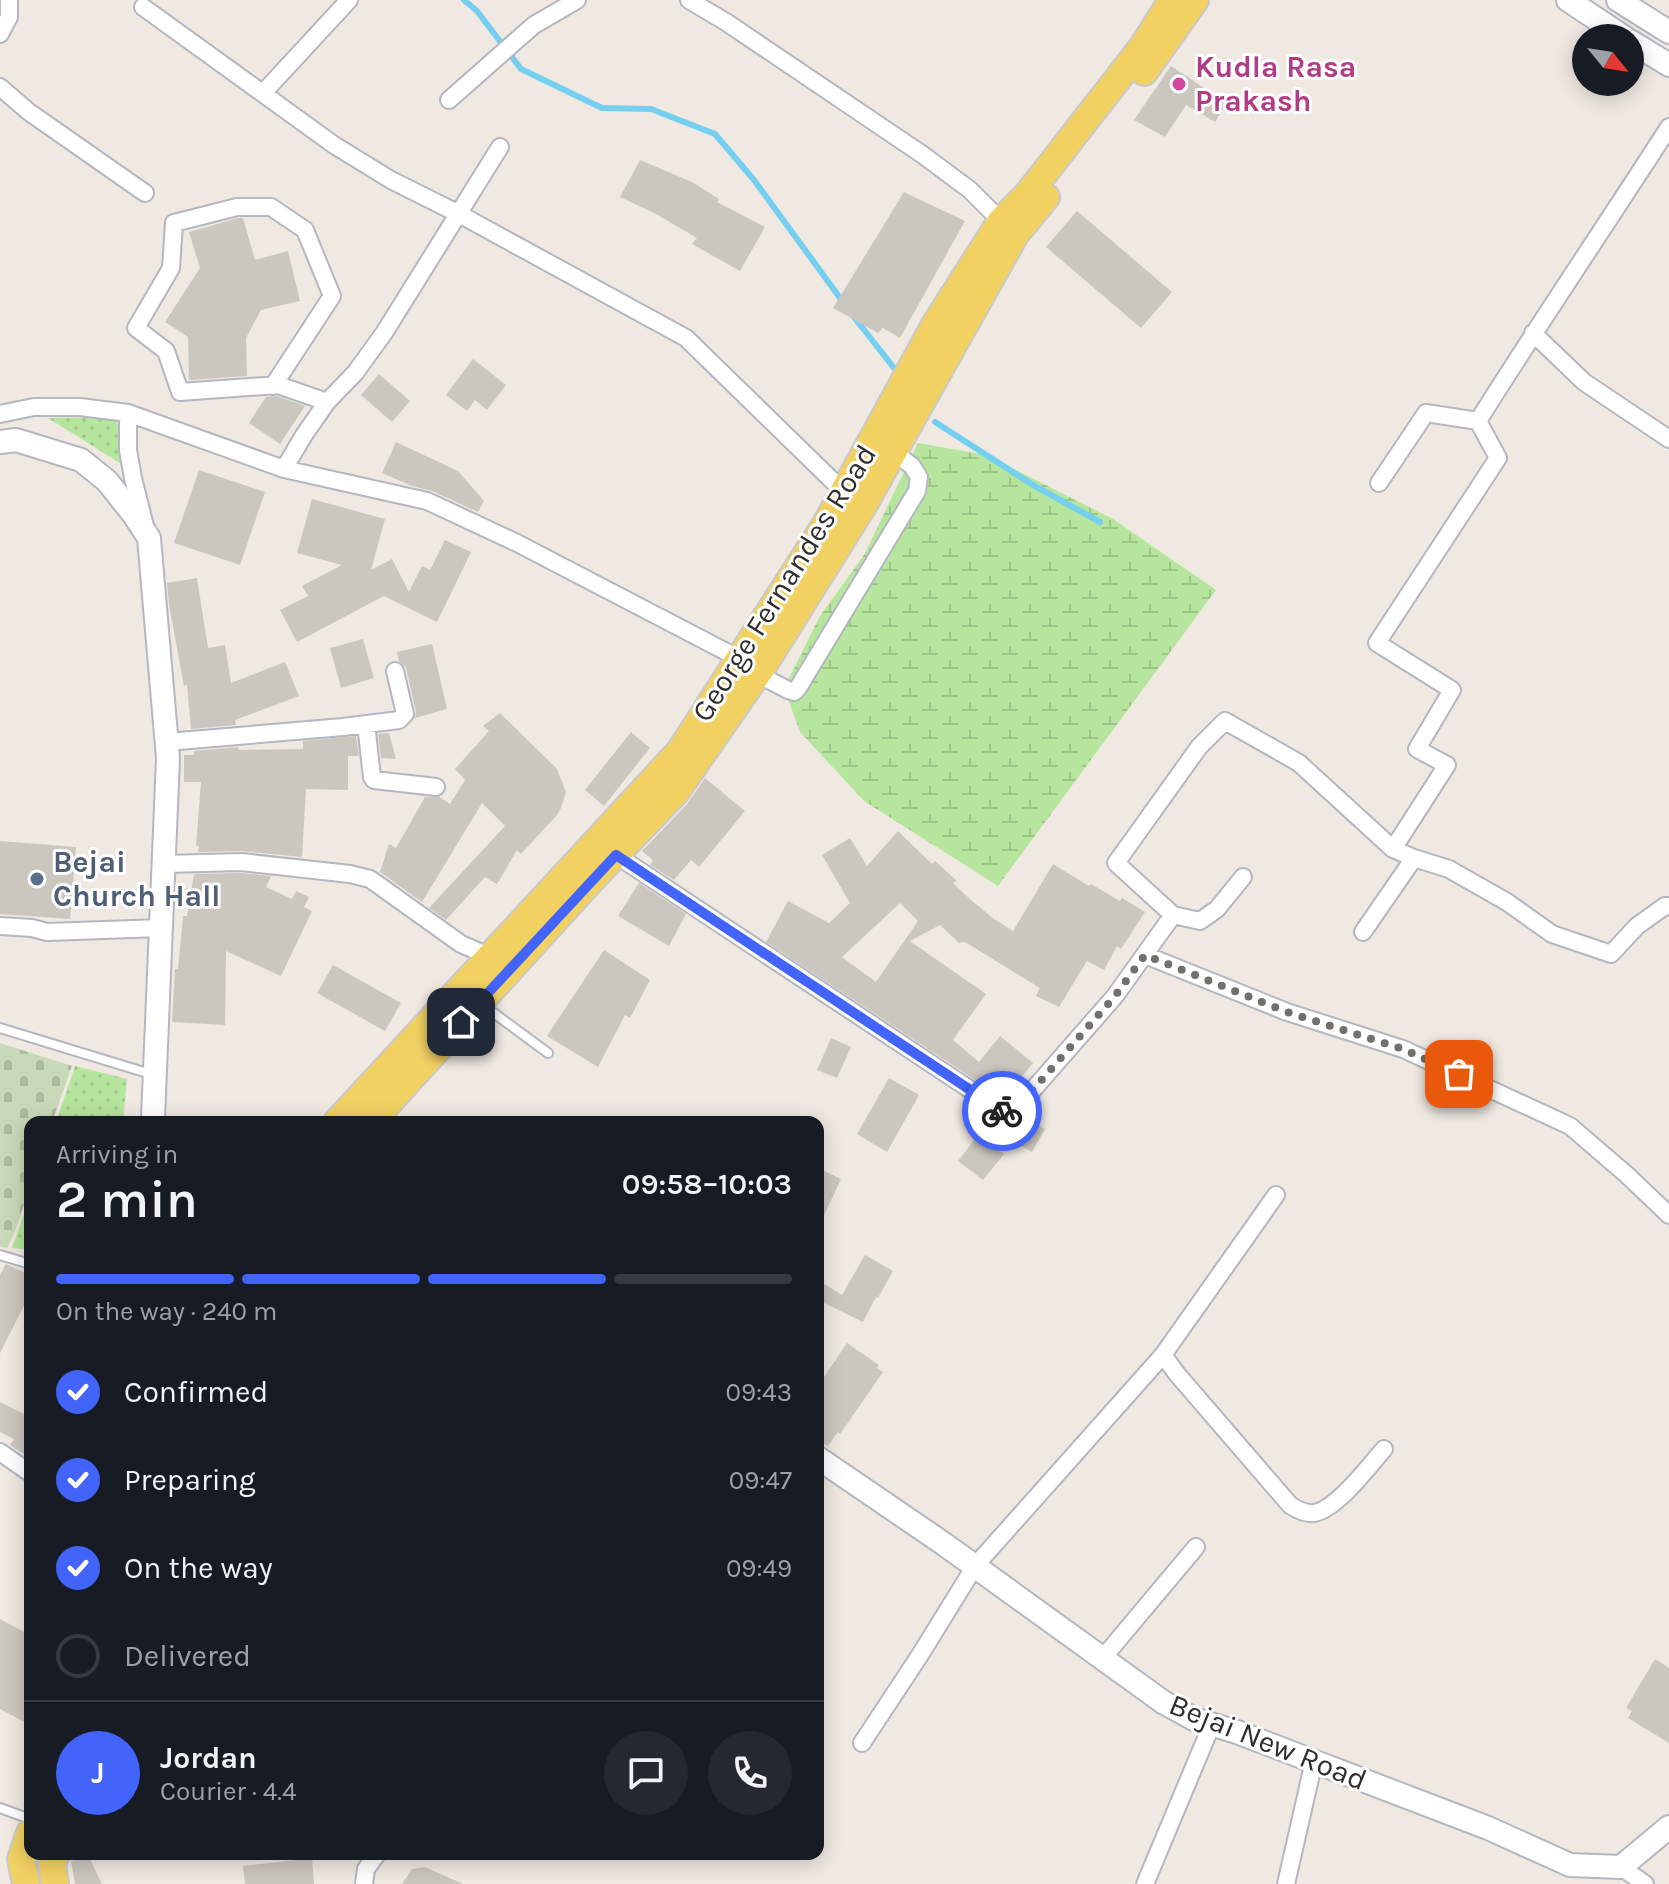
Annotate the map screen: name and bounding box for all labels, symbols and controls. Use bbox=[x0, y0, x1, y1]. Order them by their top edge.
north arrow bbox=[1572, 24, 1644, 96]
map controls bbox=[1572, 24, 1644, 96]
place label: Kudla Rasa Prakash bbox=[1195, 49, 1356, 119]
marker: Kudla Rasa Prakash bbox=[1170, 75, 1188, 93]
street label: George Fernandes Road bbox=[684, 438, 884, 728]
place label: Bejai Church Hall bbox=[53, 844, 220, 914]
marker: Bejai Church Hall bbox=[28, 870, 46, 888]
pin bbox=[427, 988, 495, 1056]
icon: home bbox=[439, 1000, 483, 1044]
pin bbox=[1425, 1040, 1493, 1108]
icon: bag bbox=[1437, 1052, 1481, 1096]
courier bbox=[962, 1071, 1042, 1151]
icon: bike bbox=[980, 1089, 1024, 1133]
text: Arriving in bbox=[56, 1139, 178, 1170]
text: 09:58–10:03 bbox=[622, 1166, 792, 1202]
text: 2 min bbox=[56, 1169, 198, 1230]
text: On the way · 240 m bbox=[56, 1296, 277, 1327]
icon: check bbox=[56, 1370, 100, 1414]
text: Confirmed bbox=[124, 1374, 268, 1410]
text: 09:43 bbox=[726, 1377, 792, 1408]
icon: check bbox=[56, 1458, 100, 1502]
text: Preparing bbox=[124, 1462, 256, 1498]
text: 09:47 bbox=[729, 1465, 792, 1496]
icon: check bbox=[56, 1546, 100, 1590]
text: On the way bbox=[124, 1550, 273, 1586]
text: 09:49 bbox=[726, 1553, 792, 1584]
text: Delivered bbox=[124, 1638, 251, 1674]
street label: Bejai New Road bbox=[1164, 1686, 1372, 1798]
button: chat bbox=[604, 1731, 688, 1815]
button: phone bbox=[708, 1731, 792, 1815]
text: Jordan bbox=[160, 1740, 257, 1776]
text: J bbox=[91, 1755, 105, 1791]
text: Courier · 4.4 bbox=[160, 1776, 296, 1807]

